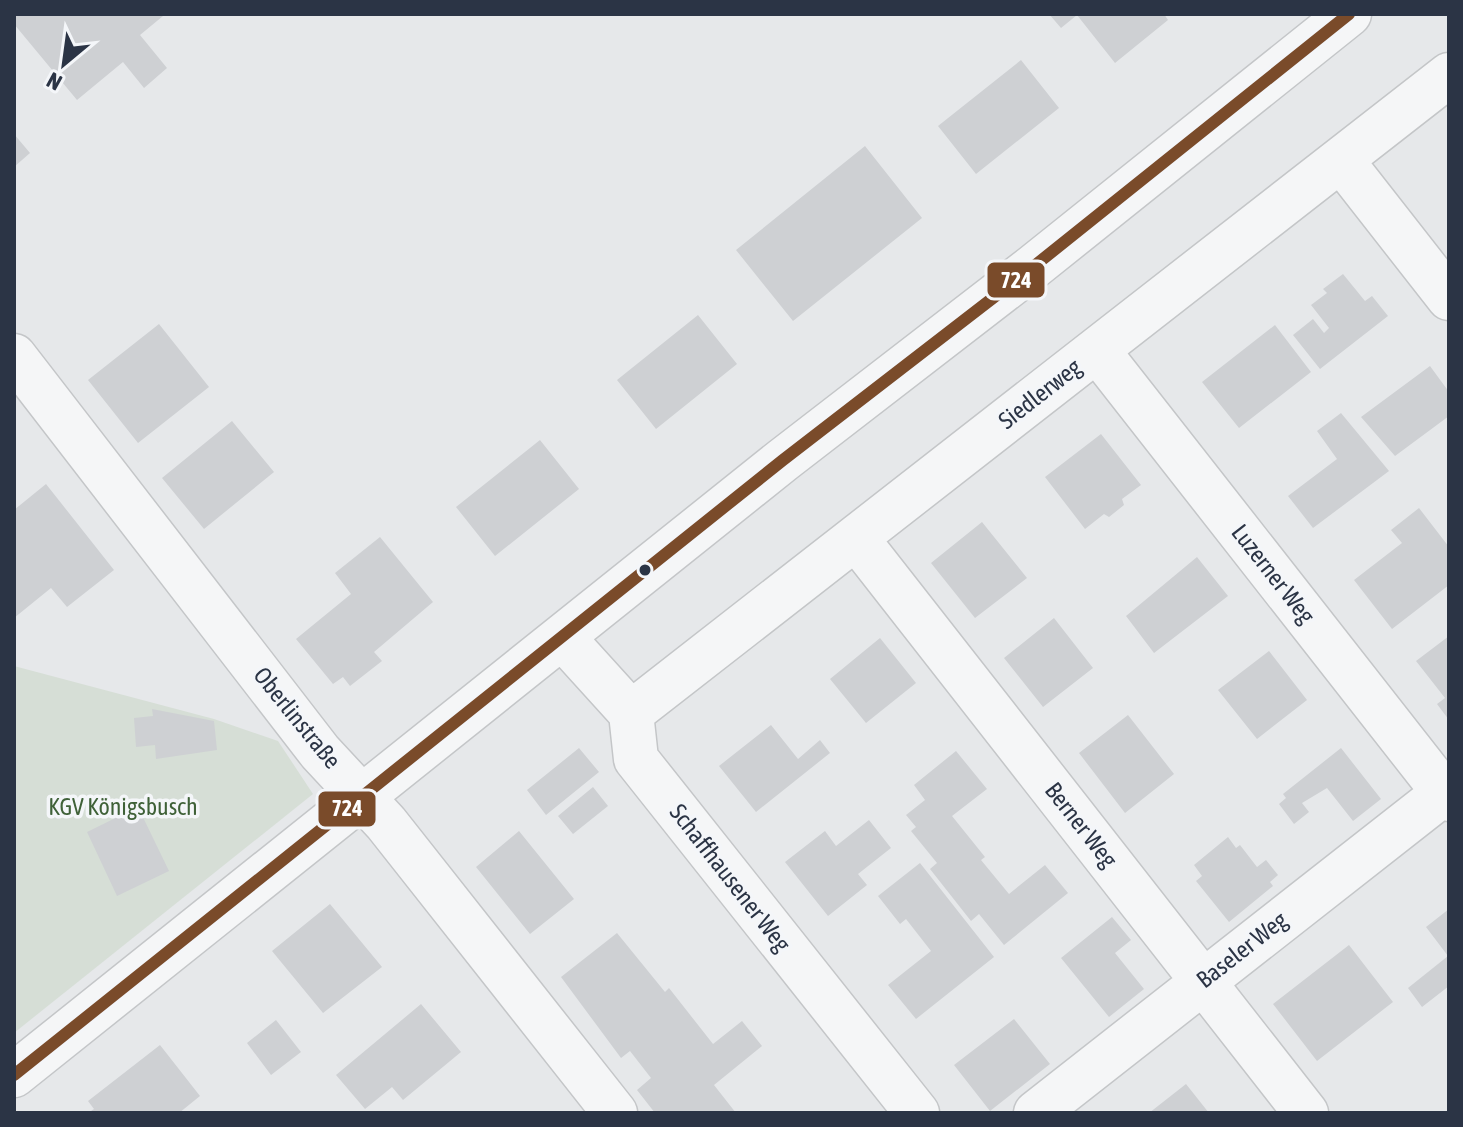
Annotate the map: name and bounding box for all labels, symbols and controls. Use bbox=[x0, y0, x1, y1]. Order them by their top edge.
north arrow bbox=[24, 24, 104, 104]
text: N bbox=[42, 67, 66, 96]
line badge: 724 bbox=[986, 261, 1046, 299]
text: 724 bbox=[1000, 267, 1032, 293]
street label: Siedlerweg bbox=[993, 353, 1087, 434]
street label: Luzerner Weg bbox=[1226, 519, 1321, 629]
unlabelled marker bbox=[637, 562, 653, 578]
street label: Oberlinstraße bbox=[248, 662, 346, 774]
street label: Berner Weg bbox=[1040, 777, 1123, 873]
line badge: 724 bbox=[317, 790, 377, 828]
park label: KGV Königsbusch bbox=[48, 793, 198, 820]
text: 724 bbox=[331, 795, 363, 821]
street label: Schaffhausener Weg bbox=[665, 799, 797, 957]
street label: Baseler Weg bbox=[1191, 906, 1293, 993]

